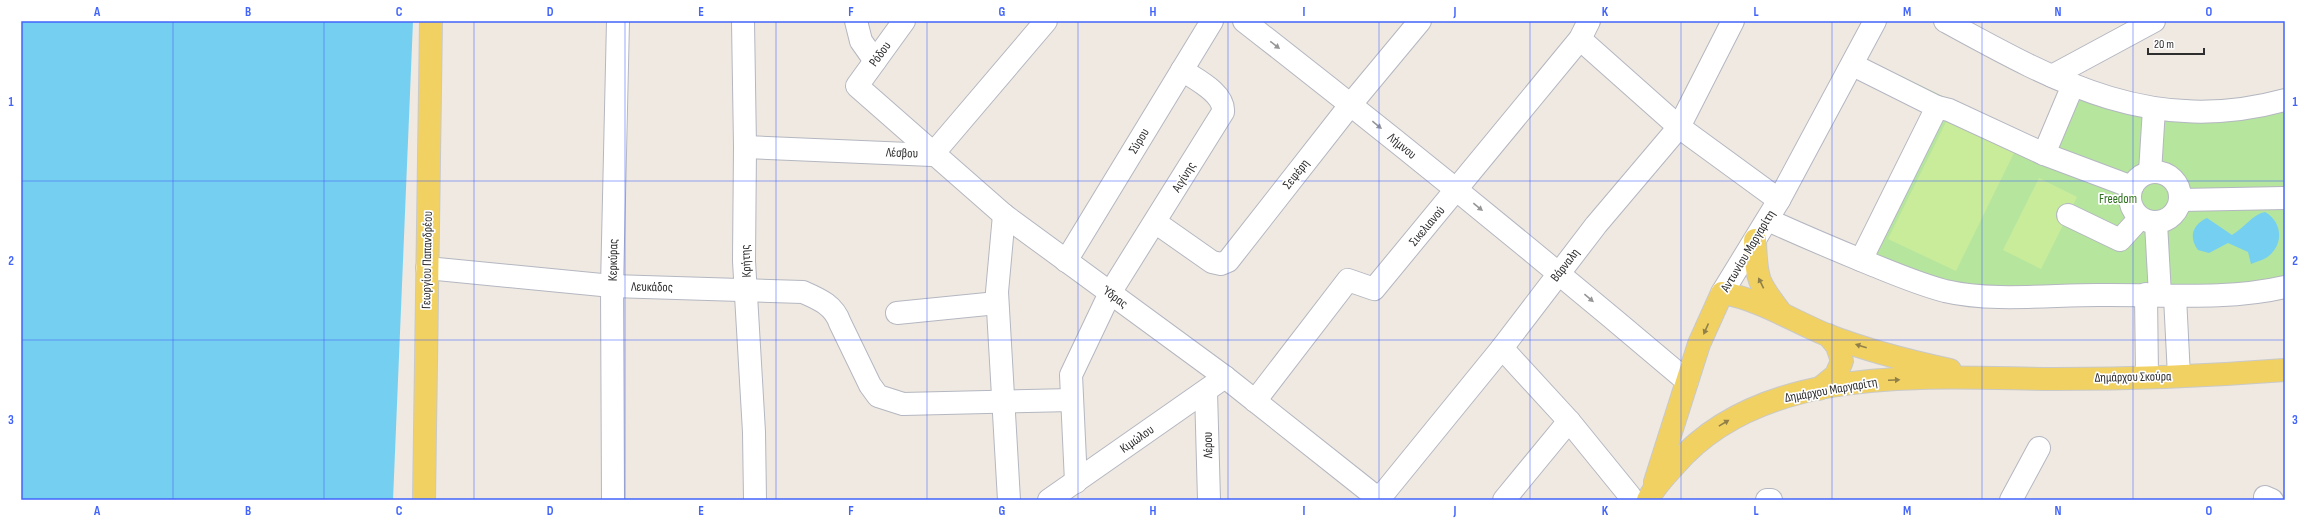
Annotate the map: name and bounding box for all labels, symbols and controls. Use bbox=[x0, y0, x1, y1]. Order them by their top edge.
text: A bbox=[93, 4, 101, 20]
text: B bbox=[245, 4, 251, 20]
text: C bbox=[396, 4, 403, 20]
text: D bbox=[547, 4, 554, 20]
text: E bbox=[698, 4, 704, 20]
text: F bbox=[848, 4, 854, 20]
text: G bbox=[999, 4, 1006, 20]
text: H bbox=[1150, 4, 1157, 20]
text: I bbox=[1303, 4, 1306, 20]
text: J bbox=[1453, 4, 1457, 20]
text: K bbox=[1602, 4, 1609, 20]
text: L bbox=[1753, 4, 1759, 20]
text: M bbox=[1903, 4, 1911, 20]
text: N bbox=[2055, 4, 2062, 20]
text: O bbox=[2206, 4, 2213, 20]
scale bar bbox=[2148, 30, 2204, 56]
text: 20 m bbox=[2154, 37, 2174, 52]
street label: Ρόδου bbox=[866, 38, 894, 70]
one-way arrow bbox=[1270, 41, 1281, 49]
text: 1 bbox=[8, 94, 14, 110]
text: 1 bbox=[2292, 94, 2298, 110]
one-way arrow bbox=[1372, 121, 1383, 130]
street label: Σύρου bbox=[1125, 125, 1153, 157]
street label: Λήμνου bbox=[1384, 129, 1420, 162]
street label: Λέσβου bbox=[885, 144, 918, 162]
street label: Σεφέρη bbox=[1279, 156, 1313, 192]
street label: Αιγίνης bbox=[1168, 159, 1199, 196]
park label: Freedom bbox=[2099, 191, 2137, 207]
street label: Σικελιανού bbox=[1406, 203, 1448, 249]
one-way arrow bbox=[1473, 203, 1484, 212]
street label: Αντωνίου Μαργαρίτη bbox=[1717, 207, 1779, 296]
street label: Γεωργίου Παπανδρέου bbox=[418, 211, 436, 309]
street label: Κερκύρας bbox=[605, 239, 621, 281]
street label: Κρήτης bbox=[737, 244, 755, 278]
street label: Βάρναλη bbox=[1547, 245, 1583, 285]
text: 2 bbox=[8, 253, 14, 269]
text: 2 bbox=[2292, 253, 2298, 269]
one-way arrow bbox=[1757, 277, 1764, 289]
street label: Λευκάδος bbox=[630, 279, 673, 295]
street label: Ύδρας bbox=[1098, 282, 1131, 312]
one-way arrow bbox=[1583, 293, 1594, 302]
one-way arrow bbox=[1703, 323, 1709, 334]
one-way arrow bbox=[1855, 343, 1867, 349]
street label: Δημάρχου Σκούρα bbox=[2094, 368, 2172, 386]
street label: Δημάρχου Μαργαρίτη bbox=[1783, 374, 1879, 406]
one-way arrow bbox=[1888, 377, 1901, 383]
text: 3 bbox=[8, 412, 14, 428]
text: 3 bbox=[2292, 412, 2298, 428]
one-way arrow bbox=[1718, 420, 1730, 427]
street label: Κιμώλου bbox=[1117, 422, 1157, 456]
street label: Λέρου bbox=[1200, 432, 1216, 459]
text: A bbox=[93, 503, 101, 519]
text: B bbox=[245, 503, 251, 519]
text: C bbox=[396, 503, 403, 519]
text: D bbox=[547, 503, 554, 519]
text: E bbox=[698, 503, 704, 519]
text: F bbox=[848, 503, 854, 519]
text: G bbox=[999, 503, 1006, 519]
text: H bbox=[1150, 503, 1157, 519]
text: I bbox=[1303, 503, 1306, 519]
text: J bbox=[1453, 503, 1457, 519]
text: K bbox=[1602, 503, 1609, 519]
text: L bbox=[1753, 503, 1759, 519]
text: M bbox=[1903, 503, 1911, 519]
text: N bbox=[2055, 503, 2062, 519]
text: O bbox=[2206, 503, 2213, 519]

